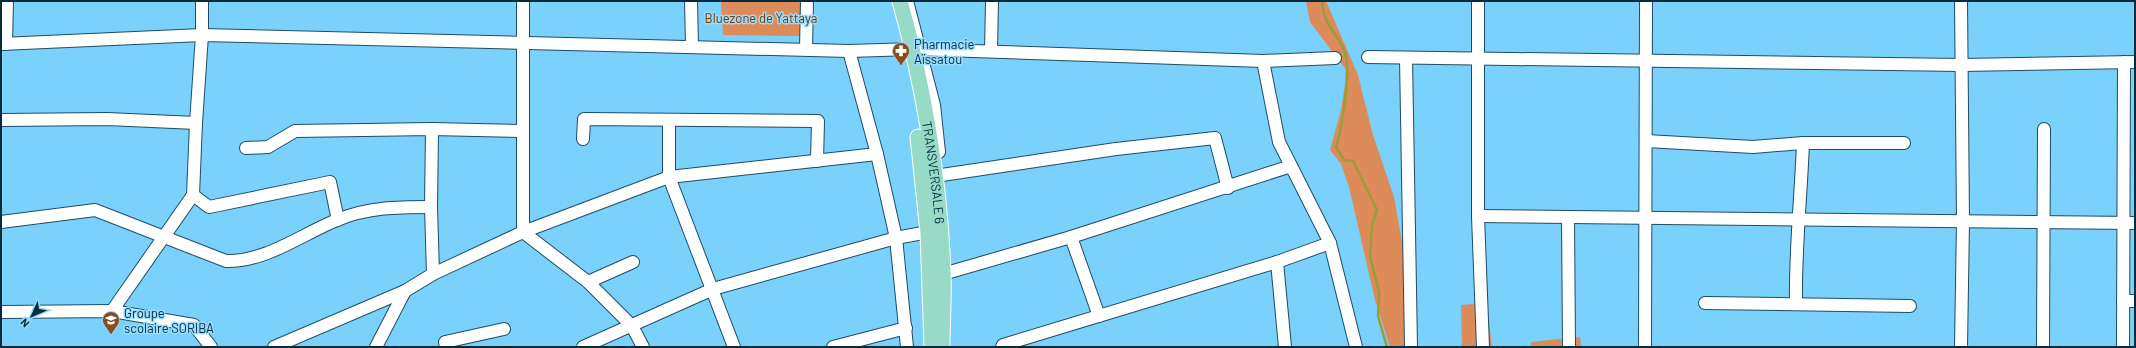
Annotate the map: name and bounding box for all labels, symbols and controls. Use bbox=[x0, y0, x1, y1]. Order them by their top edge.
park label: Bluezone de Yattaya bbox=[705, 10, 817, 26]
place label: Pharmacie Aïssatou bbox=[914, 36, 975, 67]
pharmacy icon: Pharmacie Aïssatou bbox=[891, 41, 911, 66]
street label: TRANSVERSALE 6 bbox=[919, 120, 948, 225]
north arrow bbox=[12, 296, 52, 336]
place label: Groupe scolaire SORIBA bbox=[124, 305, 214, 336]
school or university icon: Groupe scolaire SORIBA bbox=[101, 310, 121, 335]
text: N bbox=[17, 316, 32, 331]

